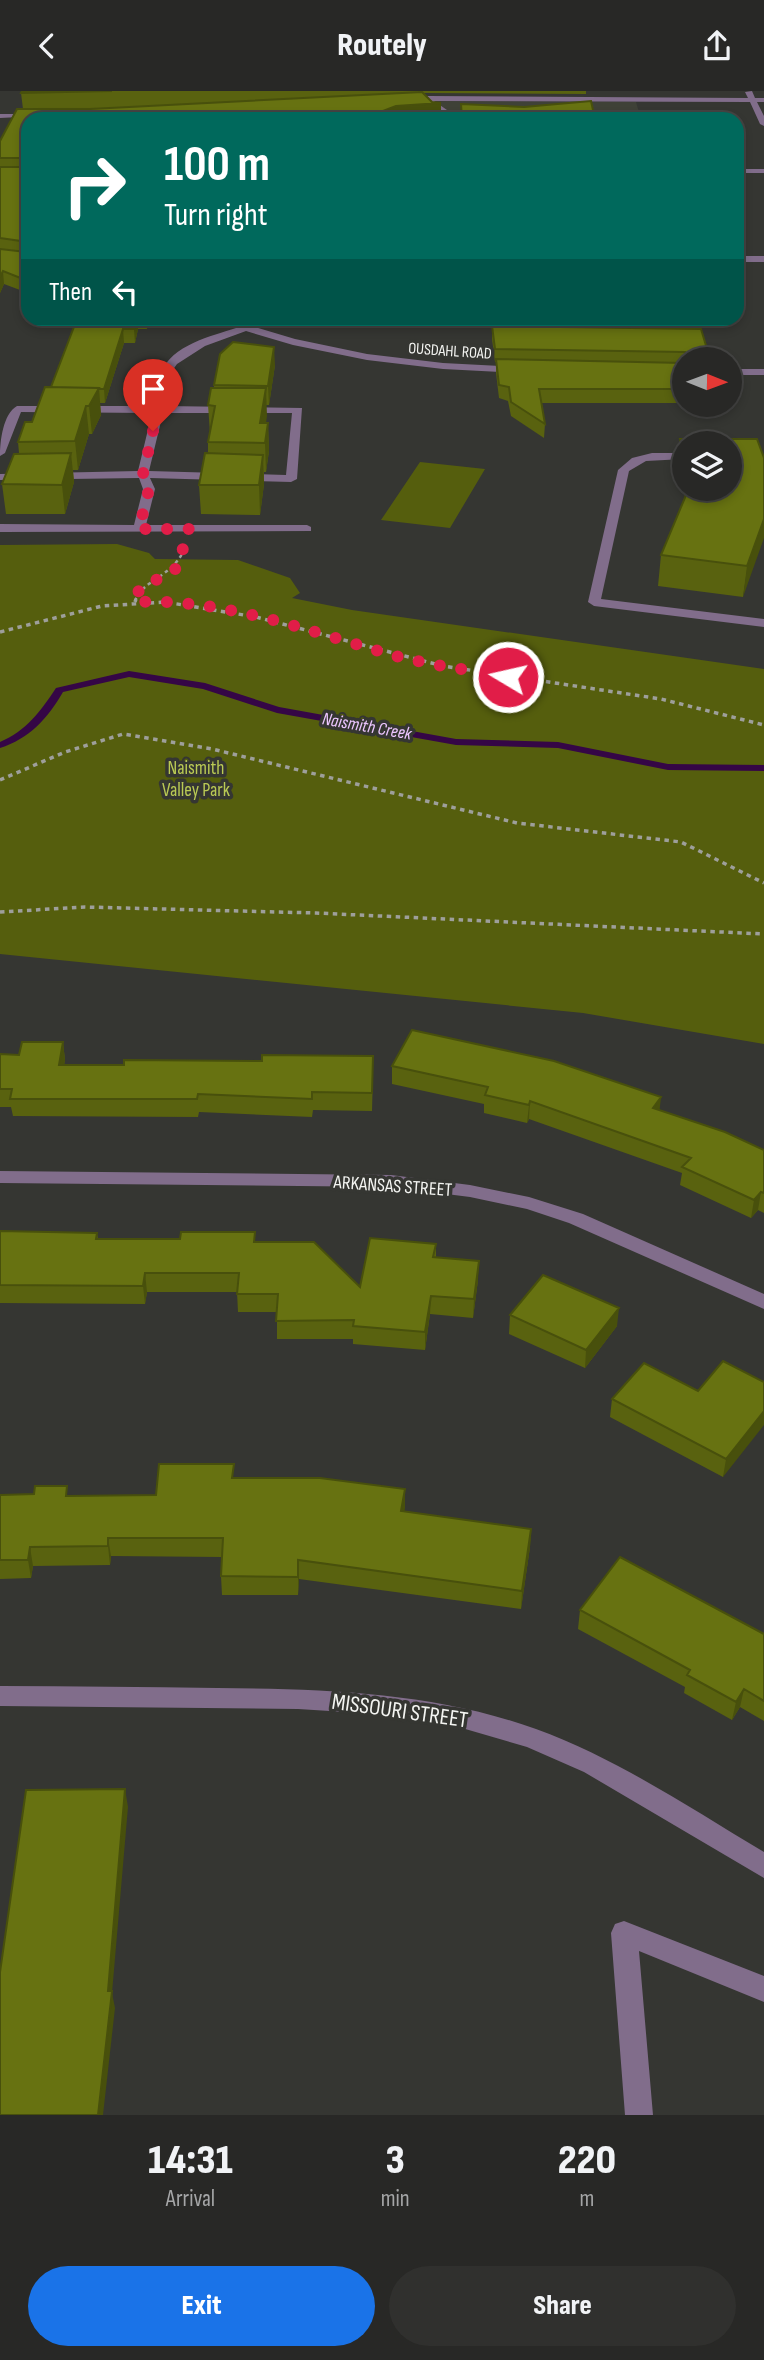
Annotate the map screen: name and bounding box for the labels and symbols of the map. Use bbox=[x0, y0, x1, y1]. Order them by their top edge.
street label: OUSDAHL ROAD bbox=[408, 339, 492, 364]
north arrow bbox=[672, 347, 742, 417]
pin bbox=[123, 359, 183, 431]
position arrow bbox=[471, 640, 545, 714]
water label: Naismith Creek bbox=[321, 708, 414, 745]
park label: Naismith Valley Park bbox=[162, 757, 231, 802]
street label: ARKANSAS STREET bbox=[332, 1171, 453, 1202]
street label: MISSOURI STREET bbox=[330, 1688, 470, 1734]

